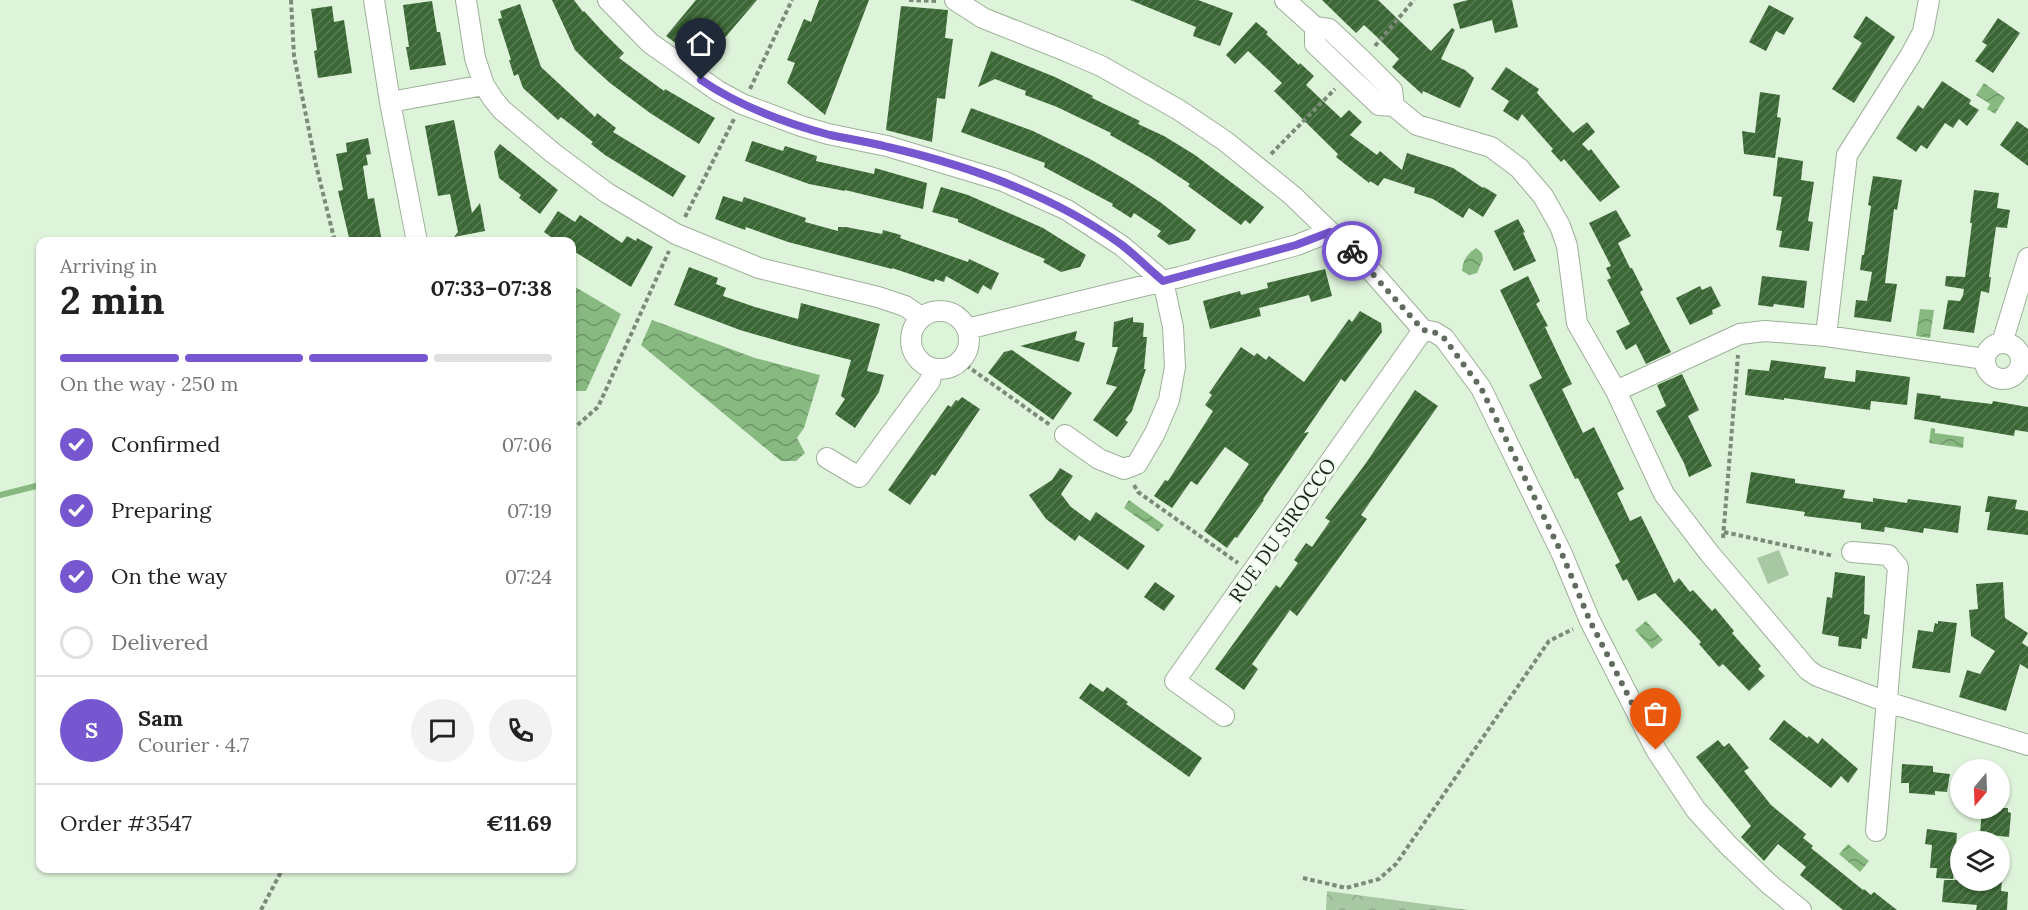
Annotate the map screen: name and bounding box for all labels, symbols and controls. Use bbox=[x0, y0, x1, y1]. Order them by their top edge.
pin bbox=[675, 18, 726, 80]
icon: home bbox=[684, 27, 717, 60]
courier bbox=[1322, 221, 1382, 281]
icon: bike bbox=[1336, 235, 1369, 268]
text: Arriving in bbox=[60, 253, 157, 278]
text: 07:33–07:38 bbox=[430, 274, 552, 302]
text: 2 min bbox=[60, 275, 165, 325]
text: On the way · 250 m bbox=[60, 371, 238, 396]
icon: check bbox=[60, 428, 93, 461]
text: Confirmed bbox=[111, 430, 220, 458]
text: 07:06 bbox=[502, 432, 552, 457]
street label: RUE DU SIROCCO bbox=[1223, 453, 1341, 607]
icon: check bbox=[60, 494, 93, 527]
text: Preparing bbox=[111, 496, 211, 524]
text: 07:19 bbox=[507, 498, 552, 523]
icon: check bbox=[60, 560, 93, 593]
text: On the way bbox=[111, 562, 227, 590]
text: 07:24 bbox=[505, 564, 552, 589]
text: Delivered bbox=[111, 628, 209, 656]
pin bbox=[1630, 688, 1681, 750]
icon: bag bbox=[1639, 697, 1672, 730]
button: chat bbox=[411, 699, 474, 762]
button: phone bbox=[489, 699, 552, 762]
text: Sam bbox=[138, 704, 183, 732]
text: S bbox=[85, 716, 98, 744]
text: Courier · 4.7 bbox=[138, 732, 249, 757]
north arrow bbox=[1950, 759, 2010, 819]
map controls bbox=[1950, 759, 2010, 891]
text: Order #3547 bbox=[60, 809, 192, 837]
text: €11.69 bbox=[486, 809, 552, 837]
button: layers bbox=[1950, 831, 2010, 891]

